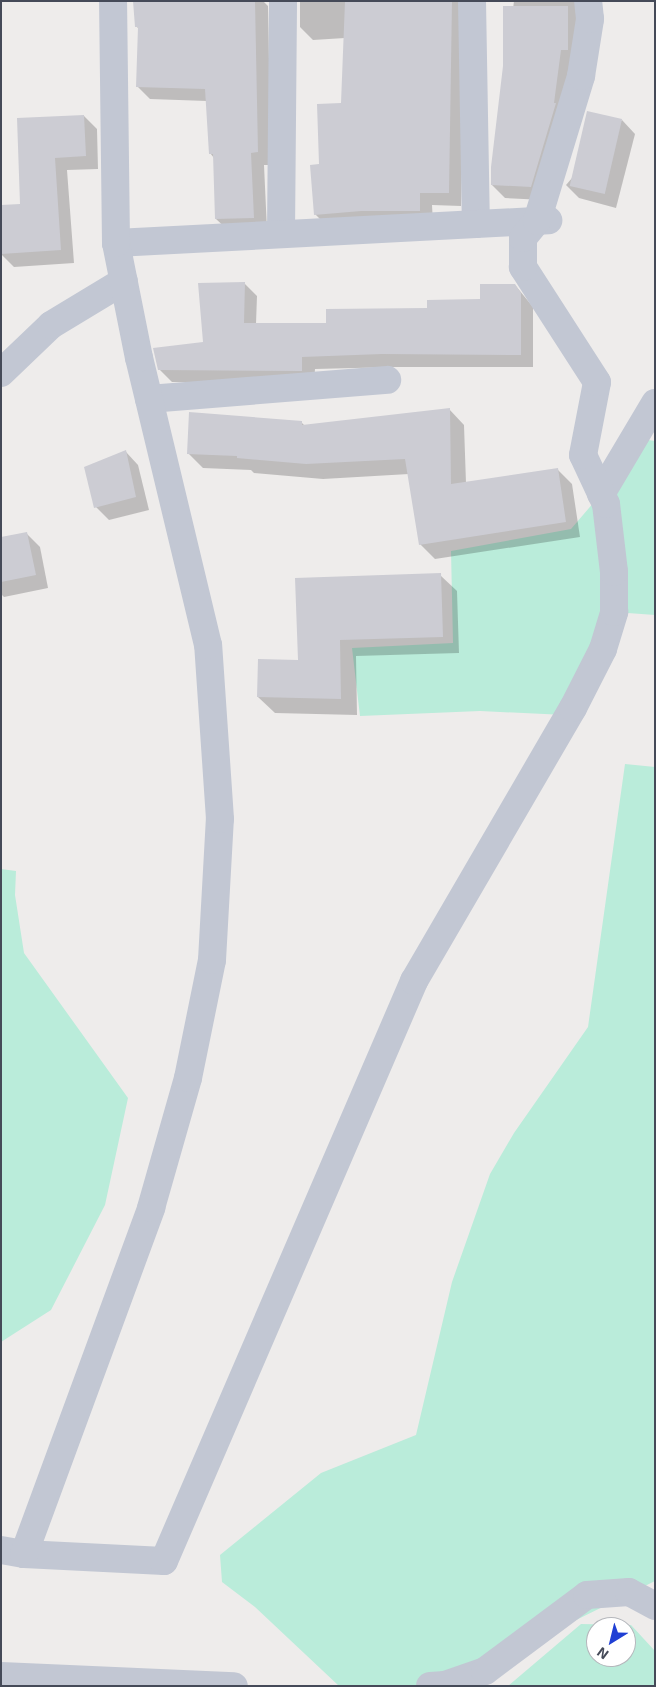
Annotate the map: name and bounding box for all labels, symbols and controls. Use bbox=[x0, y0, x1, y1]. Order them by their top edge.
north arrow bbox=[586, 1617, 636, 1667]
text: N bbox=[593, 1644, 612, 1664]

